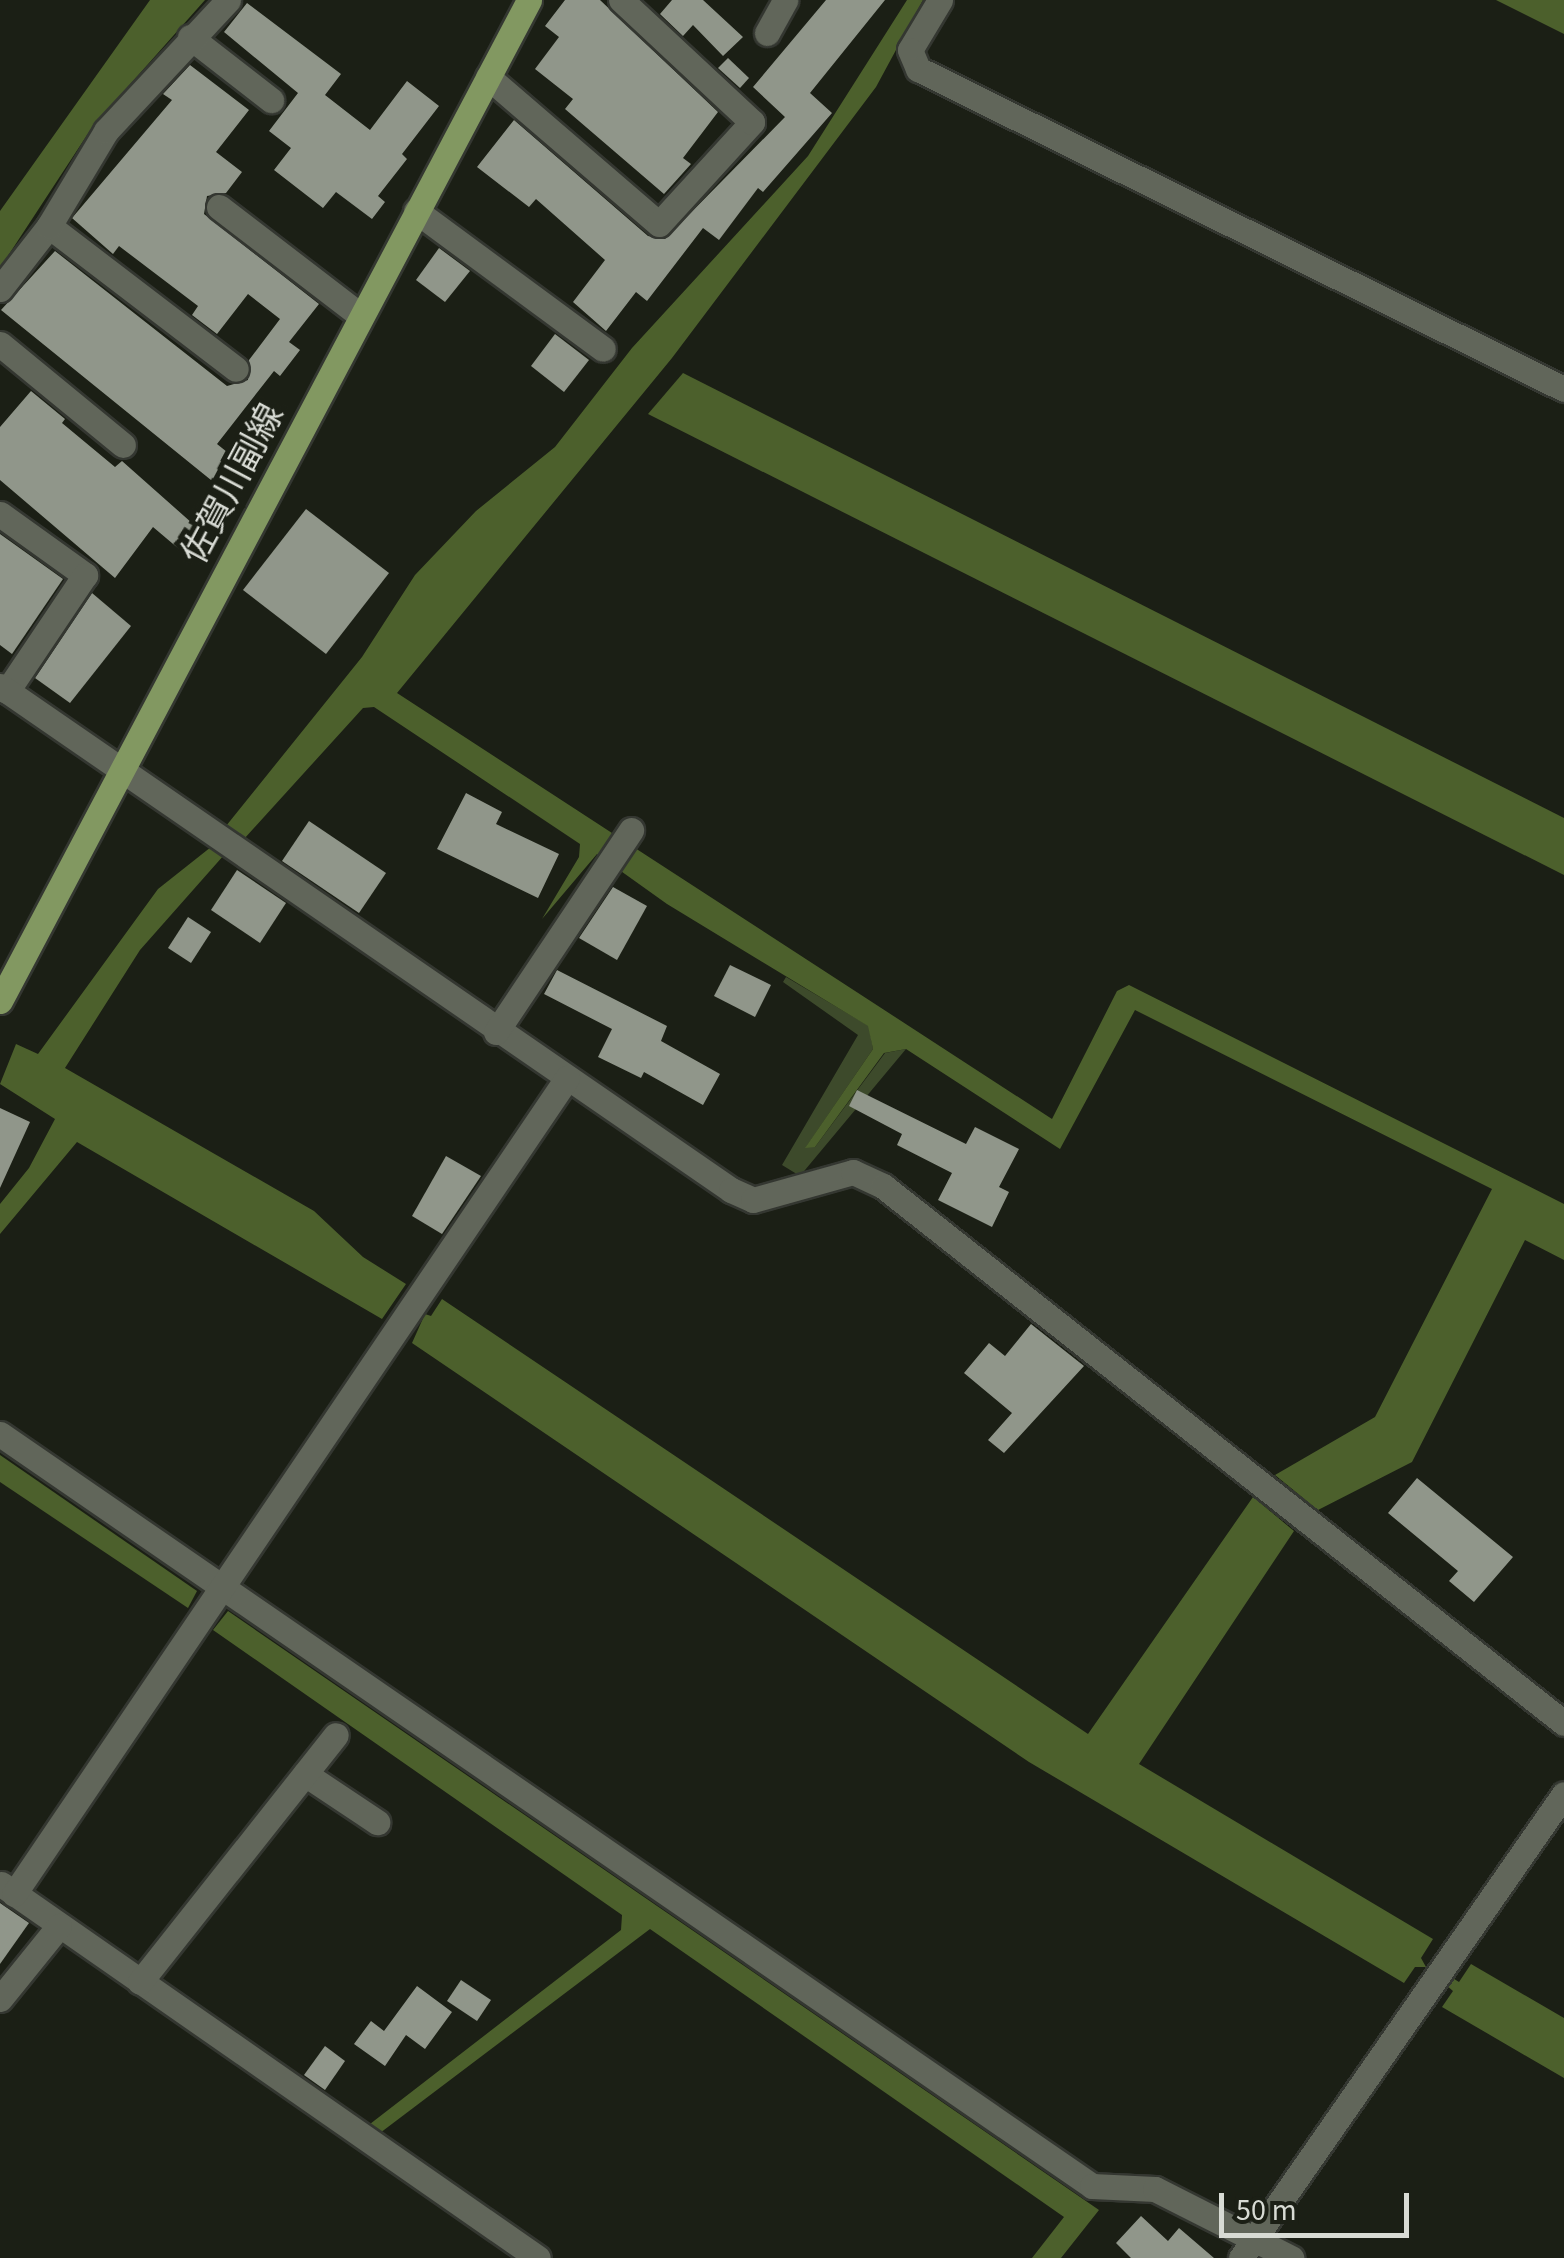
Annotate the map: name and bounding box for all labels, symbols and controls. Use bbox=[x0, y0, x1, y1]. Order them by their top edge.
street label: 佐賀川副線 bbox=[173, 397, 293, 571]
scale bar bbox=[1224, 2173, 1414, 2235]
text: 50 m bbox=[1236, 2189, 1297, 2232]

